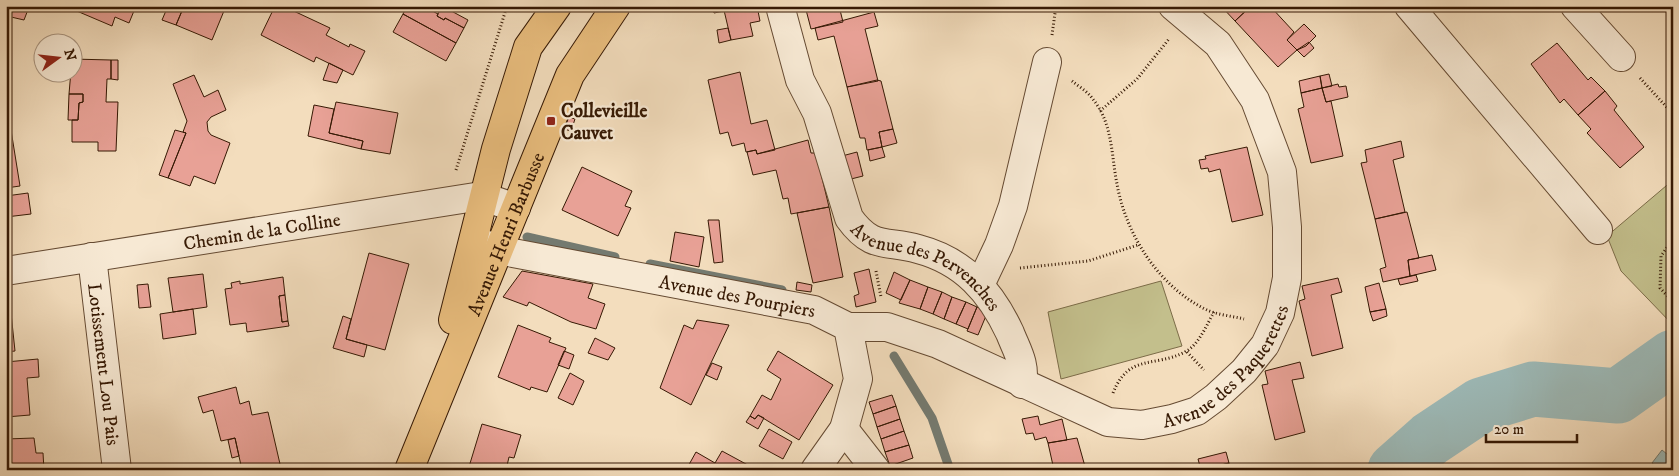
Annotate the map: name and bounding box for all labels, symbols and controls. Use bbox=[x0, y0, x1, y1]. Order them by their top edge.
north arrow bbox=[32, 32, 82, 82]
text: N bbox=[59, 47, 80, 63]
place label: Collevieille Cauvet bbox=[561, 100, 647, 145]
marker: Collevieille Cauvet bbox=[545, 115, 557, 127]
street label: Avenue Henri Barbusse bbox=[463, 149, 550, 319]
street label: Chemin de la Colline bbox=[182, 208, 342, 256]
street label: Avenue des Pervenches bbox=[845, 218, 1005, 316]
street label: Avenue des Pourpiers bbox=[657, 271, 817, 323]
street label: Lotissement Lou Pais bbox=[82, 282, 124, 447]
street label: Avenue des Paquerettes bbox=[1161, 304, 1294, 434]
scale bar bbox=[1486, 411, 1578, 443]
text: 20 m bbox=[1494, 420, 1524, 439]

